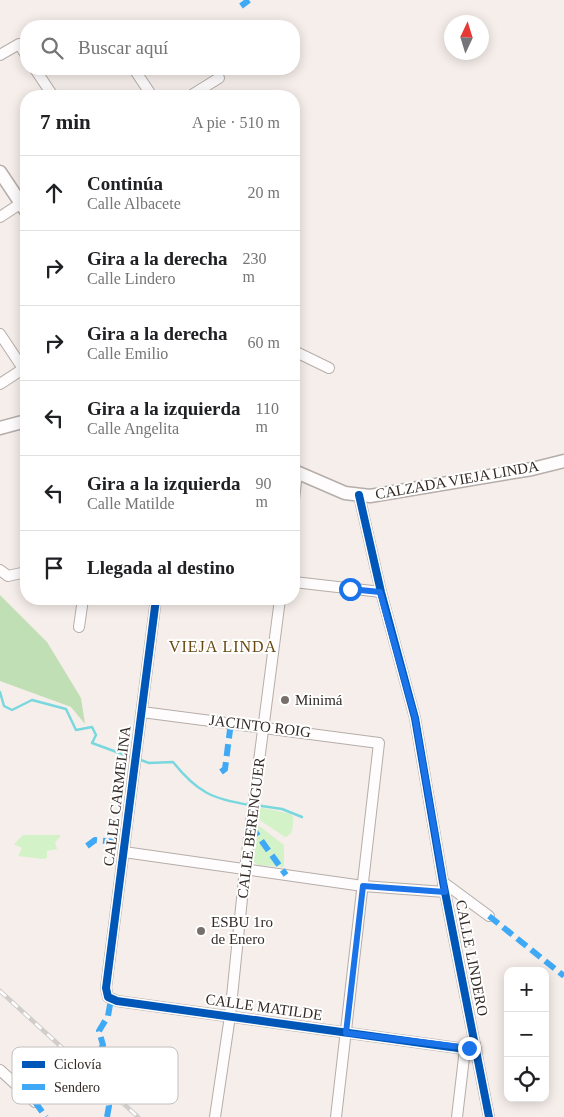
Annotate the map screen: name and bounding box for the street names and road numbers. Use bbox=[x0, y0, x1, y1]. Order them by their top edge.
street label: CALZADA VIEJA LINDA bbox=[374, 458, 540, 502]
street label: JACINTO ROIG bbox=[208, 712, 312, 740]
street label: CALLE CARMELINA bbox=[100, 725, 134, 867]
street label: CALLE BERENGUER bbox=[234, 757, 268, 899]
street label: CALLE LINDERO bbox=[453, 899, 491, 1018]
street label: CALLE MATILDE bbox=[205, 991, 323, 1023]

